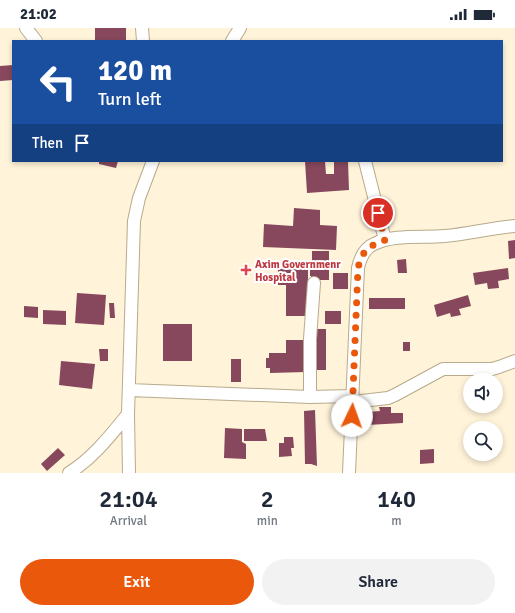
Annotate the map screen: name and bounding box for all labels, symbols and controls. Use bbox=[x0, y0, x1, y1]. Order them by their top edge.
text: 21:02 bbox=[20, 5, 57, 23]
text: 120 m bbox=[98, 54, 172, 88]
icon: left bbox=[32, 56, 84, 108]
text: Turn left bbox=[98, 88, 161, 110]
icon: arrive bbox=[71, 132, 93, 154]
text: Then bbox=[32, 134, 63, 152]
pin bbox=[361, 196, 395, 230]
icon: arrive bbox=[367, 202, 389, 224]
place label: Axim Governmenr Hospital bbox=[255, 258, 341, 284]
marker: Axim Governmenr Hospital bbox=[240, 264, 252, 276]
map controls bbox=[463, 373, 503, 461]
button: sound bbox=[463, 373, 503, 413]
position arrow bbox=[331, 395, 373, 437]
button: search bbox=[463, 421, 503, 461]
text: 21:04 bbox=[99, 484, 158, 514]
text: 2 bbox=[261, 484, 274, 514]
text: 140 bbox=[377, 484, 416, 514]
text: Arrival bbox=[110, 513, 147, 529]
text: min bbox=[257, 513, 278, 529]
text: m bbox=[391, 513, 402, 529]
button: Exit bbox=[20, 559, 254, 605]
button: Share bbox=[262, 559, 495, 605]

